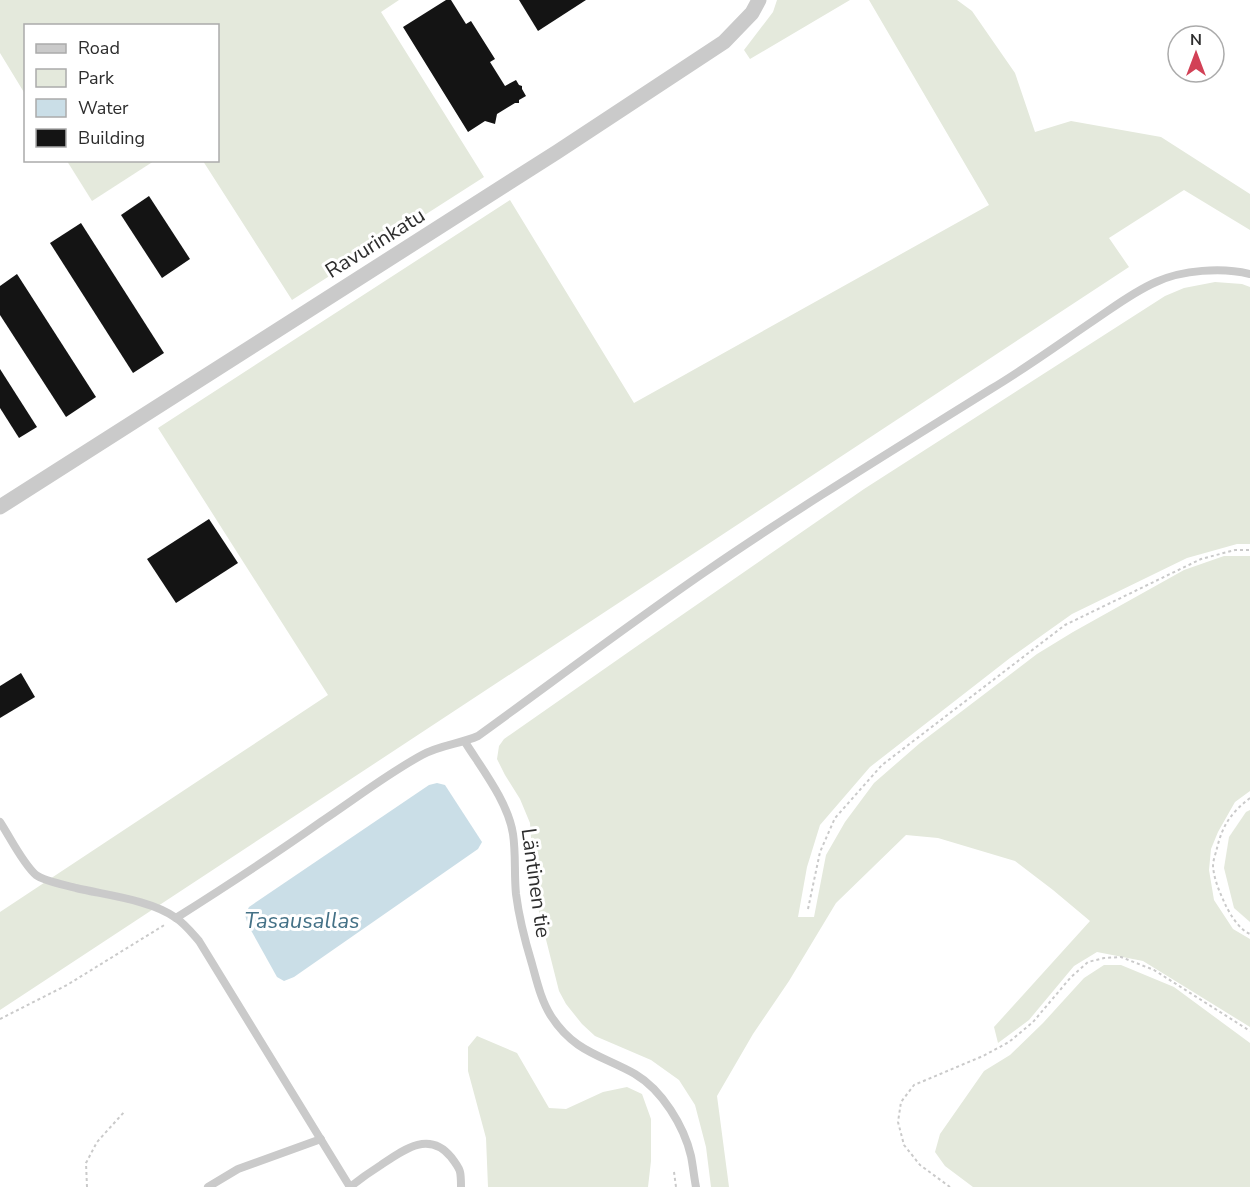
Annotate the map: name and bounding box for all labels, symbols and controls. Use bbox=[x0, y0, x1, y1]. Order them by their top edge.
legend bbox=[24, 24, 219, 162]
north arrow bbox=[1166, 24, 1226, 84]
text: N bbox=[1190, 29, 1202, 51]
text: Road bbox=[78, 36, 120, 60]
text: Park bbox=[78, 66, 115, 90]
text: Water bbox=[78, 96, 129, 120]
text: Building bbox=[78, 126, 145, 150]
street label: Ravurinkatu bbox=[320, 201, 430, 285]
street label: Läntinen tie bbox=[514, 826, 558, 940]
water label: Tasausallas bbox=[244, 906, 360, 936]

